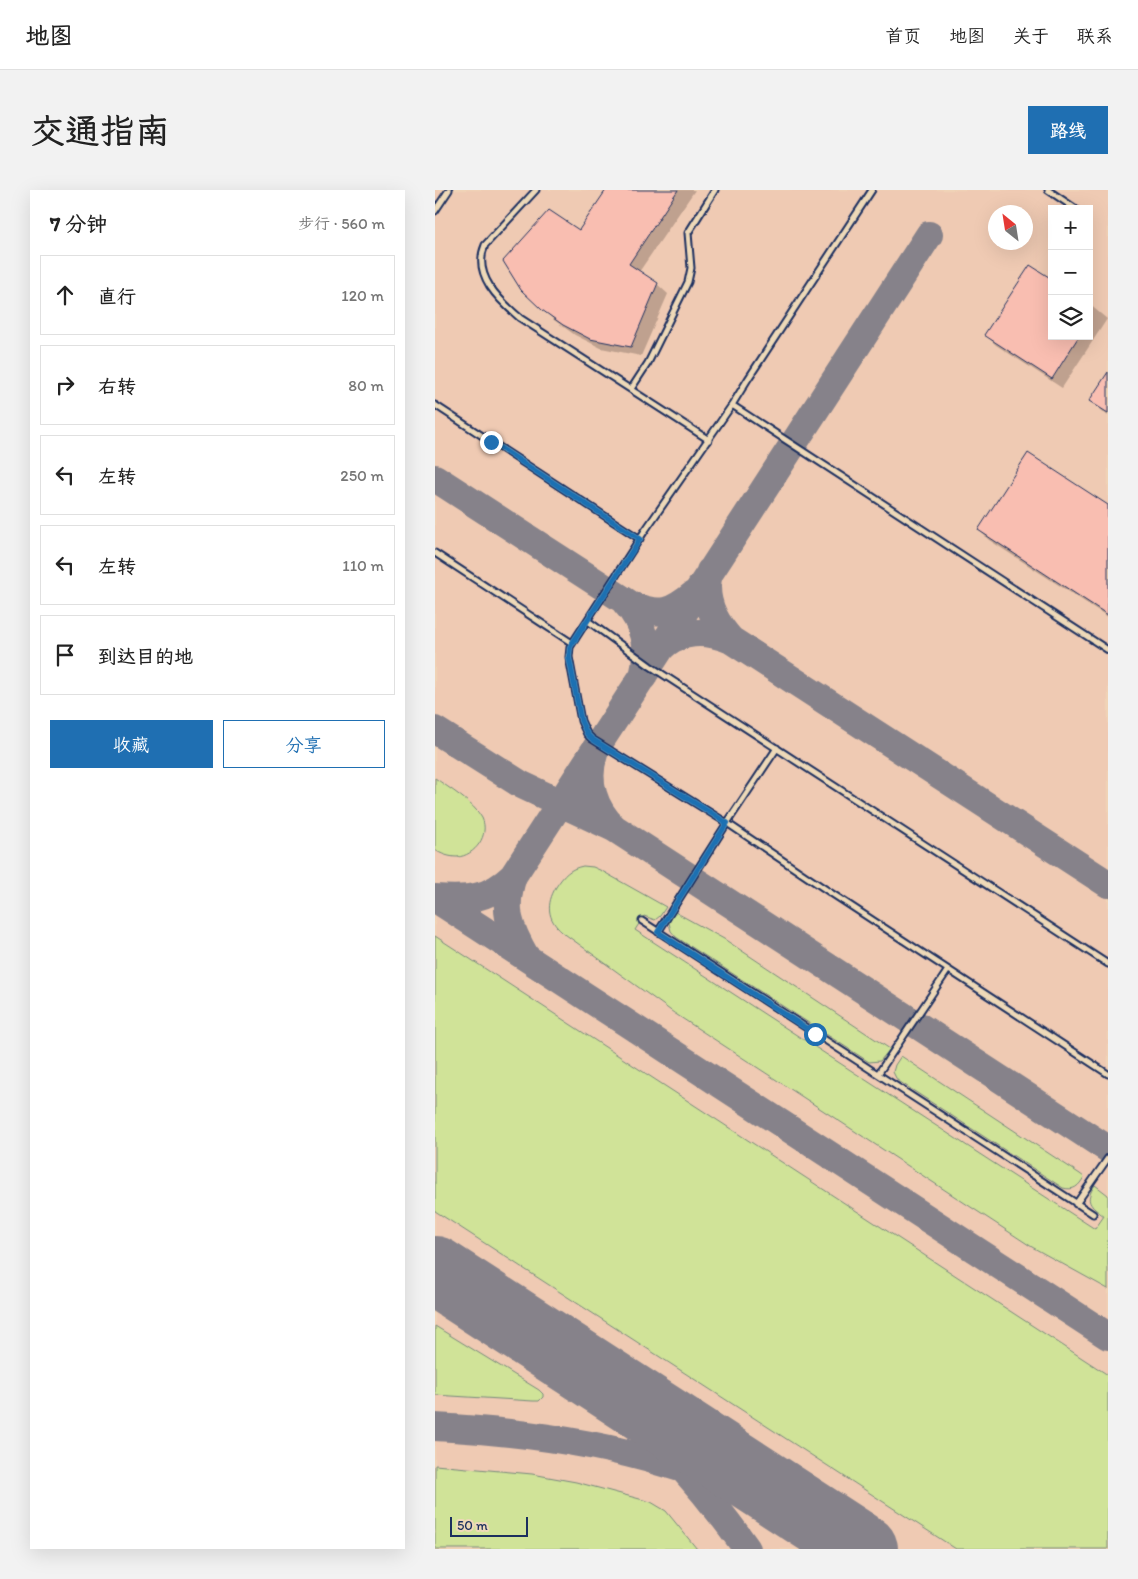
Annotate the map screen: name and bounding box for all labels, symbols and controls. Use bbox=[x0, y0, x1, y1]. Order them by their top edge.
text: 地图 bbox=[25, 21, 73, 50]
text: 首页 bbox=[885, 25, 921, 47]
text: 地图 bbox=[949, 25, 985, 47]
text: 关于 bbox=[1013, 25, 1049, 47]
text: 联系 bbox=[1077, 25, 1113, 47]
button: 路线 bbox=[1028, 106, 1108, 154]
text: 交通指南 bbox=[30, 110, 170, 152]
north arrow bbox=[988, 205, 1033, 250]
map controls bbox=[1048, 205, 1093, 340]
button: + bbox=[1048, 205, 1093, 250]
text: 7 分钟 bbox=[50, 211, 107, 236]
text: 步行 · 560 m bbox=[298, 214, 385, 233]
button: − bbox=[1048, 250, 1093, 295]
icon: ahead bbox=[51, 281, 79, 309]
text: 直行 bbox=[98, 285, 136, 308]
text: 120 m bbox=[341, 286, 384, 305]
button: layers bbox=[1048, 295, 1093, 340]
icon: right bbox=[51, 371, 79, 399]
text: 右转 bbox=[98, 375, 136, 398]
text: 80 m bbox=[348, 376, 384, 395]
route end bbox=[480, 431, 503, 454]
icon: left bbox=[51, 461, 79, 489]
text: 左转 bbox=[98, 465, 136, 488]
text: 250 m bbox=[340, 466, 384, 485]
icon: left bbox=[51, 551, 79, 579]
text: 左转 bbox=[98, 555, 136, 578]
text: 110 m bbox=[342, 556, 384, 575]
icon: arrive bbox=[51, 641, 79, 669]
text: 到达目的地 bbox=[98, 645, 193, 668]
button: 收藏 bbox=[50, 720, 213, 768]
button: 分享 bbox=[223, 720, 385, 768]
route start bbox=[804, 1023, 827, 1046]
scale bar bbox=[450, 1514, 527, 1537]
text: 50 m bbox=[457, 1517, 488, 1534]

